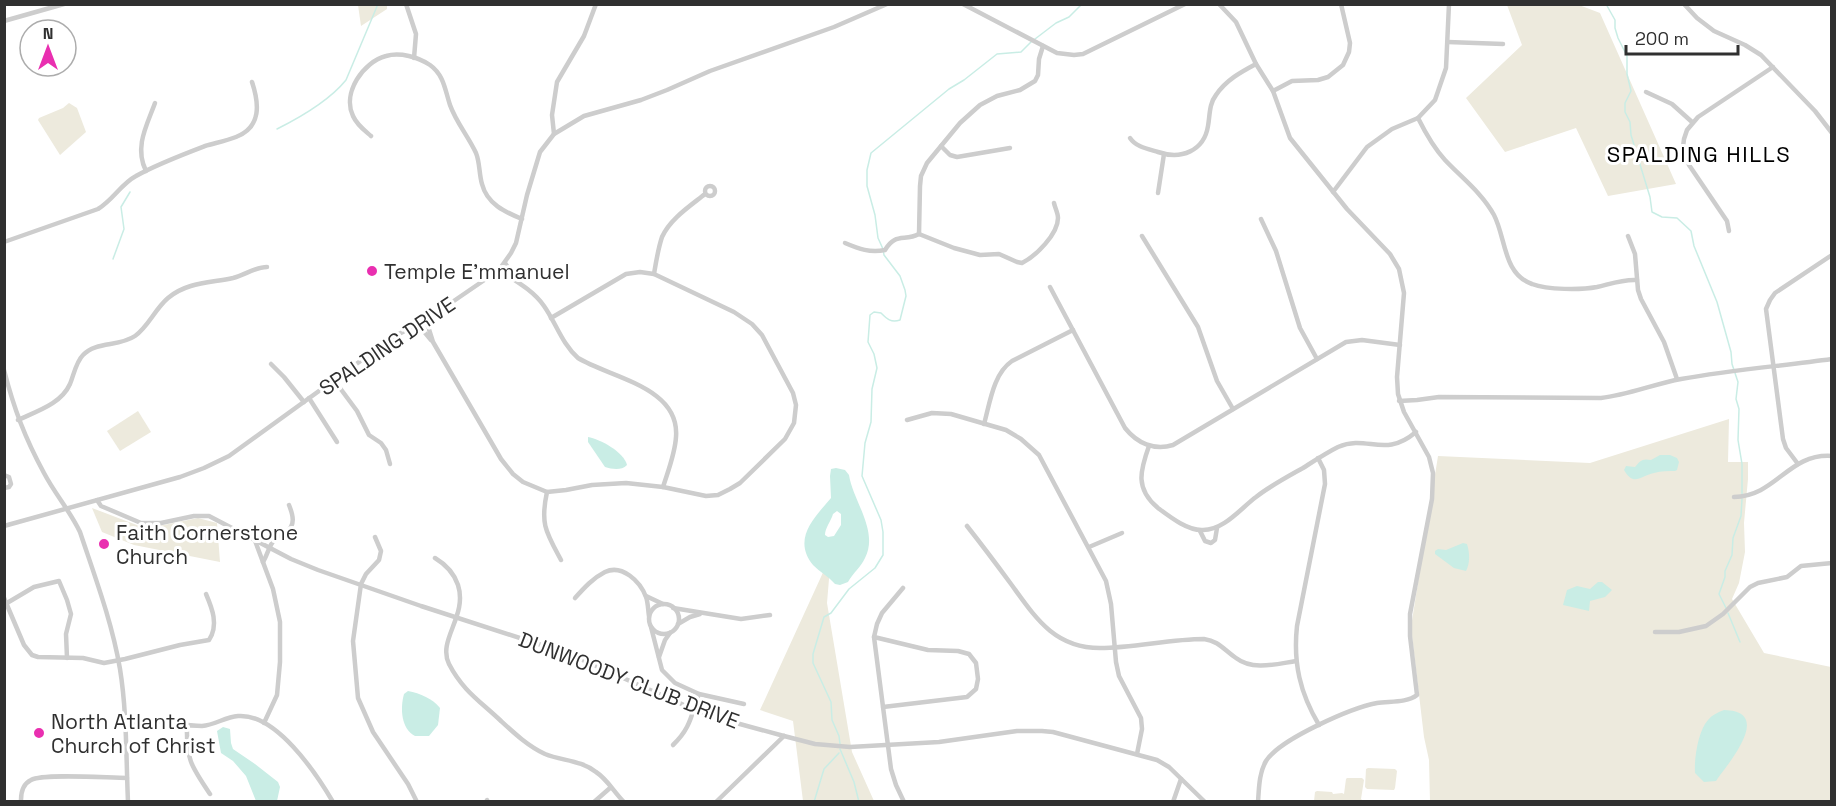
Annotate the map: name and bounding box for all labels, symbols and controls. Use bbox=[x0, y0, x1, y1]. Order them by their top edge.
north arrow bbox=[18, 18, 78, 78]
scale bar bbox=[1626, 18, 1738, 56]
text: N bbox=[43, 23, 53, 44]
text: 200 m bbox=[1635, 27, 1689, 50]
district label: SPALDING HILLS bbox=[1607, 140, 1791, 168]
place label: Temple E'mmanuel bbox=[384, 258, 570, 285]
marker: Temple E'mmanuel bbox=[365, 264, 379, 278]
street label: SPALDING DRIVE bbox=[314, 291, 460, 401]
place label: Faith Cornerstone Church bbox=[116, 519, 298, 570]
marker: Faith Cornerstone Church bbox=[97, 537, 111, 551]
street label: DUNWOODY CLUB DRIVE bbox=[515, 625, 743, 735]
place label: North Atlanta Church of Christ bbox=[51, 708, 216, 759]
marker: North Atlanta Church of Christ bbox=[32, 726, 46, 740]

